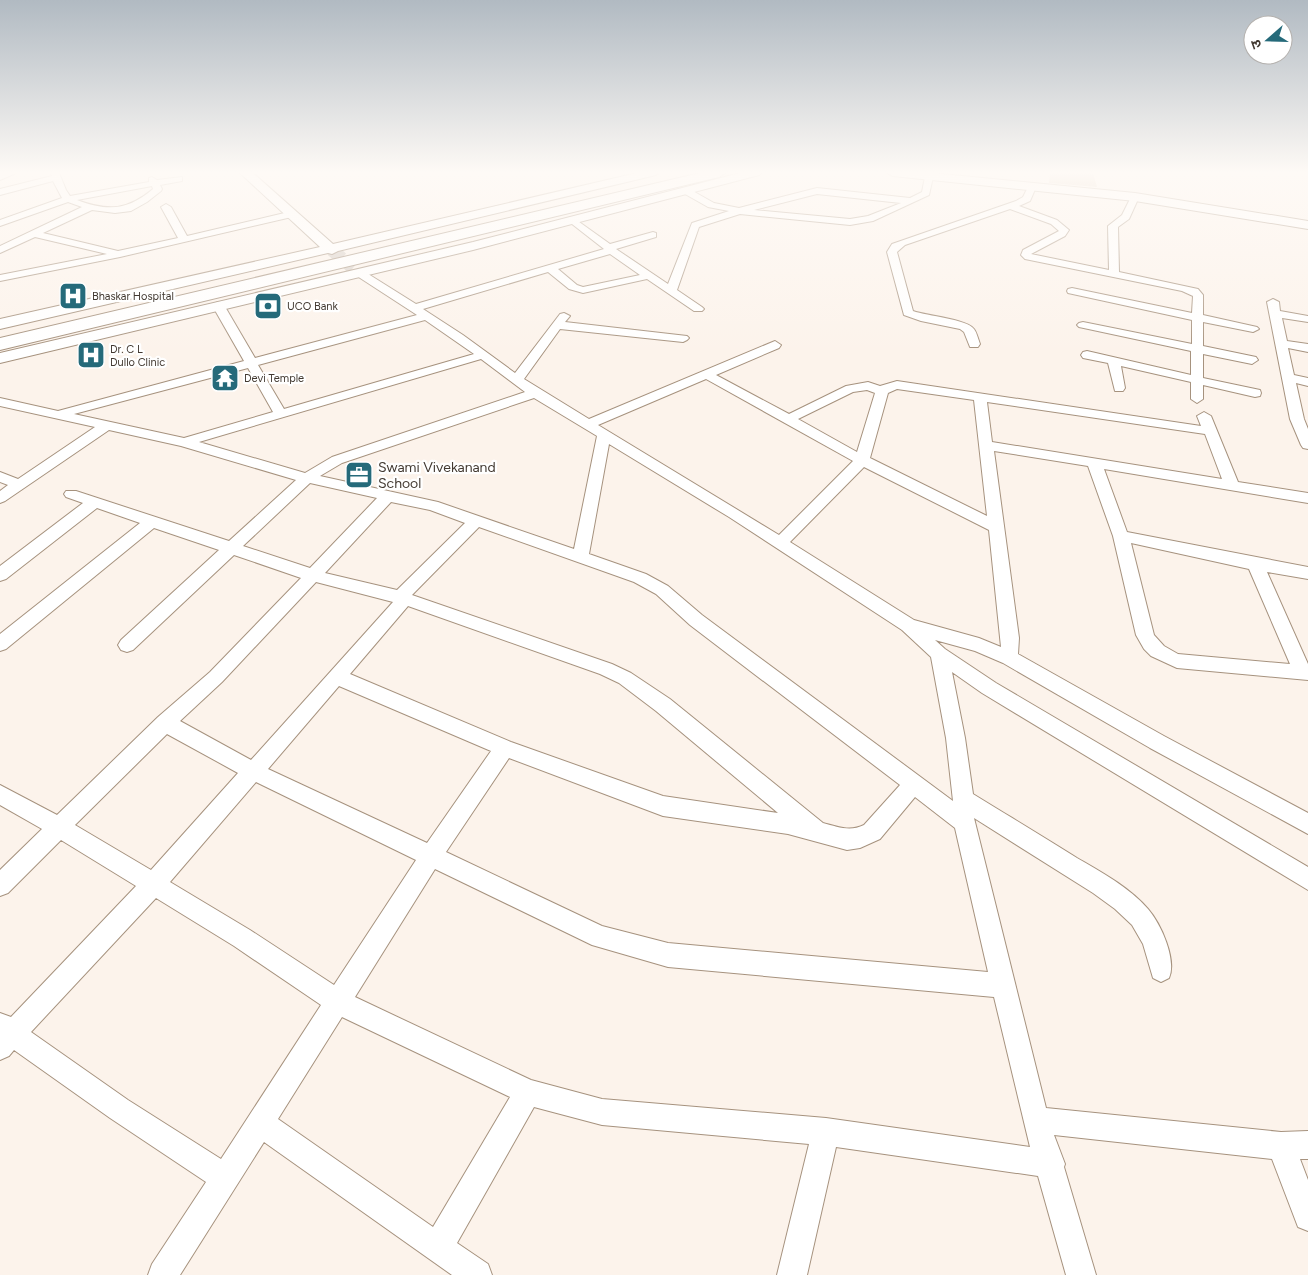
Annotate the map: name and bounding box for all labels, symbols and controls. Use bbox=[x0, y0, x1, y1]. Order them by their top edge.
north arrow bbox=[1243, 15, 1293, 65]
text: उ bbox=[1247, 37, 1266, 51]
hospital icon: Bhaskar Hospital bbox=[58, 281, 88, 311]
place label: Bhaskar Hospital bbox=[92, 290, 174, 303]
bank icon: UCO Bank bbox=[253, 291, 283, 321]
place label: UCO Bank bbox=[287, 300, 338, 313]
hospital icon: Dr. C L Dullo Clinic bbox=[76, 340, 106, 370]
place label: Dr. C L Dullo Clinic bbox=[110, 343, 165, 369]
temple icon: Devi Temple bbox=[210, 363, 240, 393]
place label: Devi Temple bbox=[244, 372, 304, 385]
place label: Swami Vivekanand School bbox=[378, 459, 496, 492]
office icon: Swami Vivekanand School bbox=[344, 460, 374, 490]

